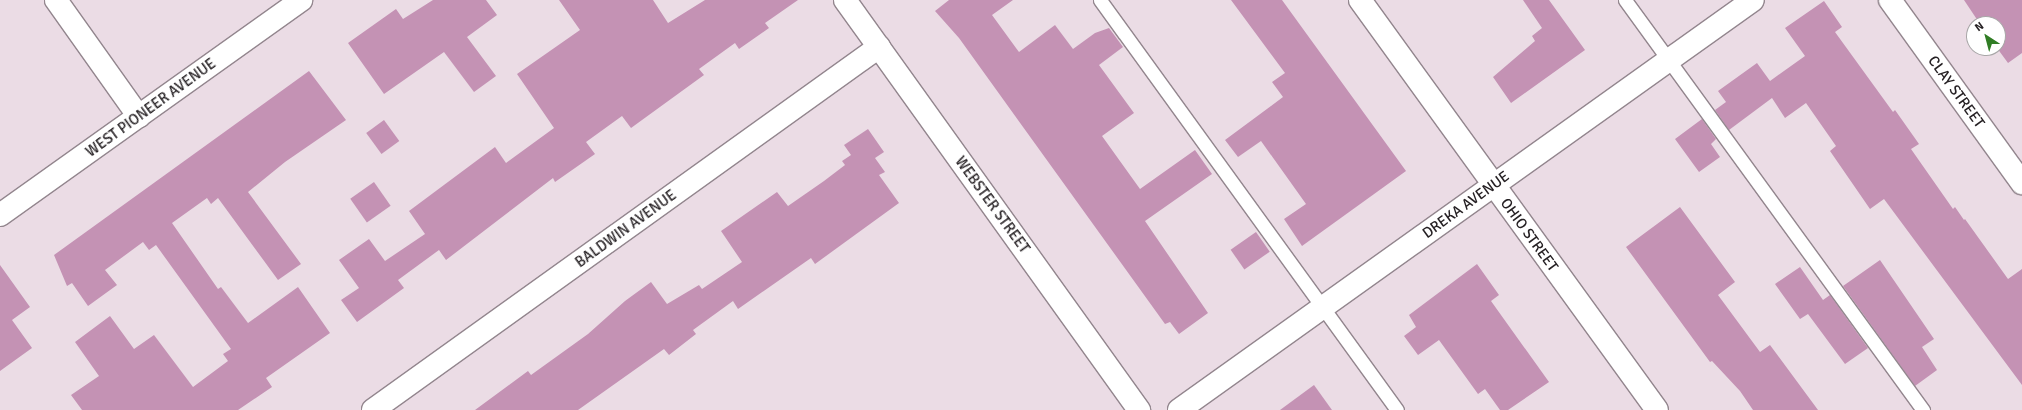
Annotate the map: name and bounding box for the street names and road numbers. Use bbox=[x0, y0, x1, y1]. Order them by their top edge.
street label: CLAY STREET bbox=[1924, 52, 1988, 132]
street label: WEST PIONEER AVENUE bbox=[82, 55, 220, 161]
street label: WEBSTER STREET bbox=[951, 153, 1033, 257]
street label: DREKA AVENUE bbox=[1419, 167, 1513, 243]
street label: BALDWIN AVENUE bbox=[572, 186, 680, 272]
street label: OHIO STREET bbox=[1496, 195, 1562, 275]

